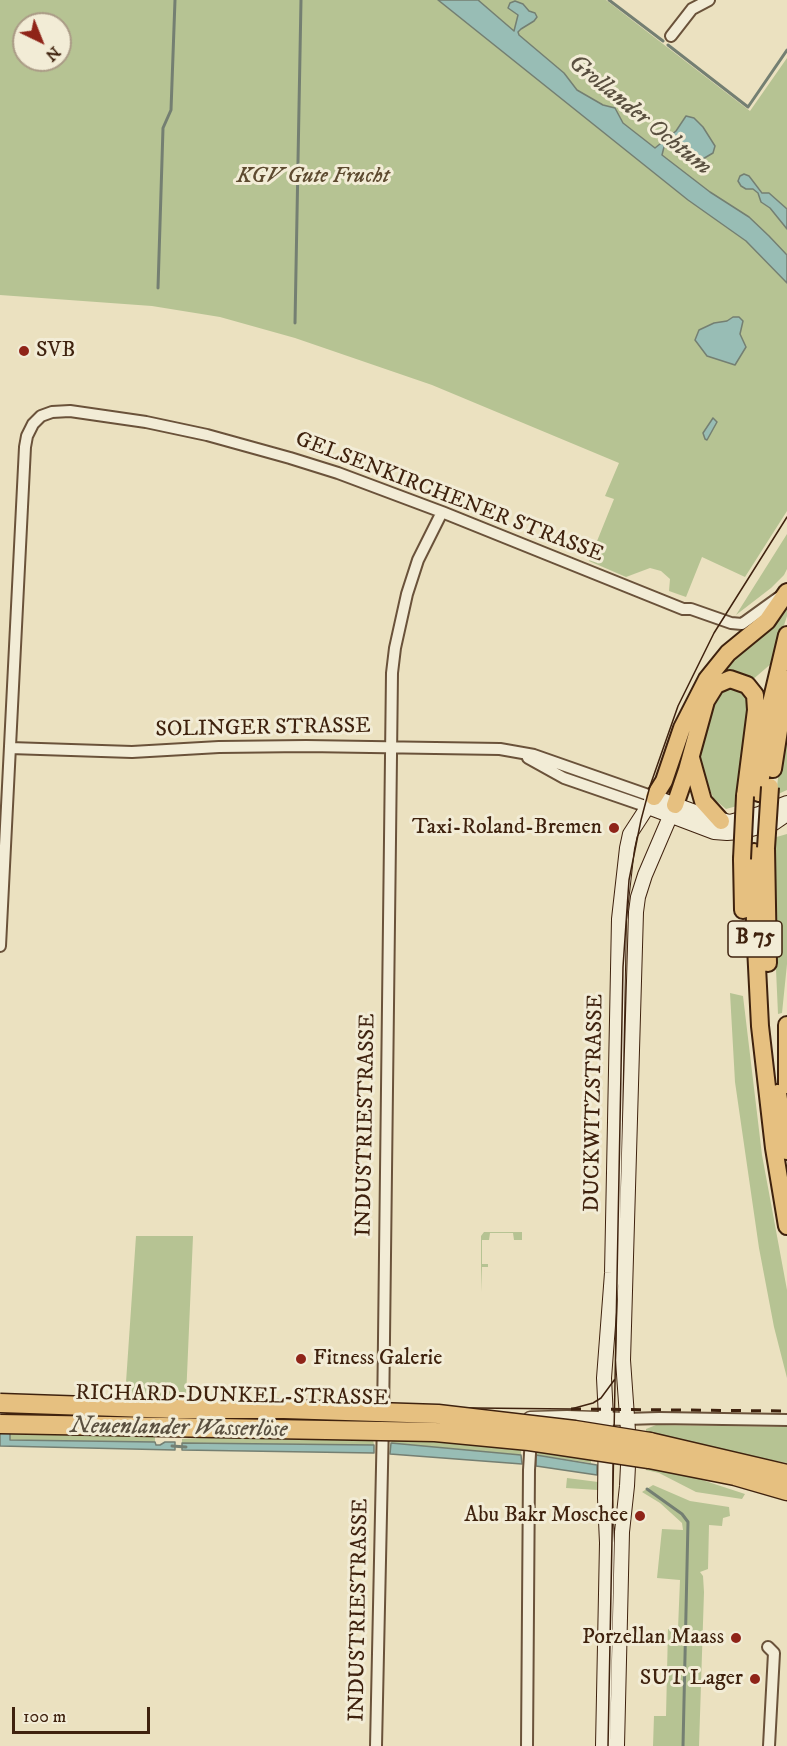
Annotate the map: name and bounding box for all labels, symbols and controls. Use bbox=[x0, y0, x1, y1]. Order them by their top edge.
north arrow bbox=[12, 12, 72, 72]
text: N bbox=[41, 42, 65, 65]
water label: Grollander Ochtum bbox=[561, 49, 717, 183]
park label: KGV Gute Frucht bbox=[236, 164, 390, 190]
place label: SVB bbox=[36, 338, 75, 364]
marker: SVB bbox=[17, 344, 31, 358]
street label: GELSENKIRCHENER STRASSE bbox=[291, 427, 607, 569]
street label: SOLINGER STRASSE bbox=[155, 714, 371, 744]
place label: Taxi-Roland-Bremen bbox=[412, 815, 602, 841]
marker: Taxi-Roland-Bremen bbox=[607, 821, 621, 835]
road number: B 75 bbox=[728, 921, 782, 957]
street label: DUCKWITZSTRASSE bbox=[580, 994, 610, 1212]
street label: INDUSTRIESTRASSE bbox=[352, 1013, 382, 1237]
place label: Fitness Galerie bbox=[313, 1346, 442, 1372]
marker: Fitness Galerie bbox=[294, 1352, 308, 1366]
street label: RICHARD-DUNKEL-STRASSE bbox=[75, 1381, 389, 1413]
water label: Neuenlander Wasserlöse bbox=[70, 1413, 288, 1445]
street label: INDUSTRIESTRASSE bbox=[345, 1498, 375, 1722]
place label: Abu Bakr Moschee bbox=[464, 1503, 628, 1529]
marker: Abu Bakr Moschee bbox=[633, 1509, 647, 1523]
place label: Porzellan Maass bbox=[582, 1625, 724, 1651]
marker: Porzellan Maass bbox=[729, 1631, 743, 1645]
place label: SUT Lager bbox=[640, 1666, 743, 1692]
marker: SUT Lager bbox=[748, 1672, 762, 1686]
scale bar bbox=[15, 1695, 153, 1733]
text: 100 m bbox=[23, 1706, 66, 1728]

